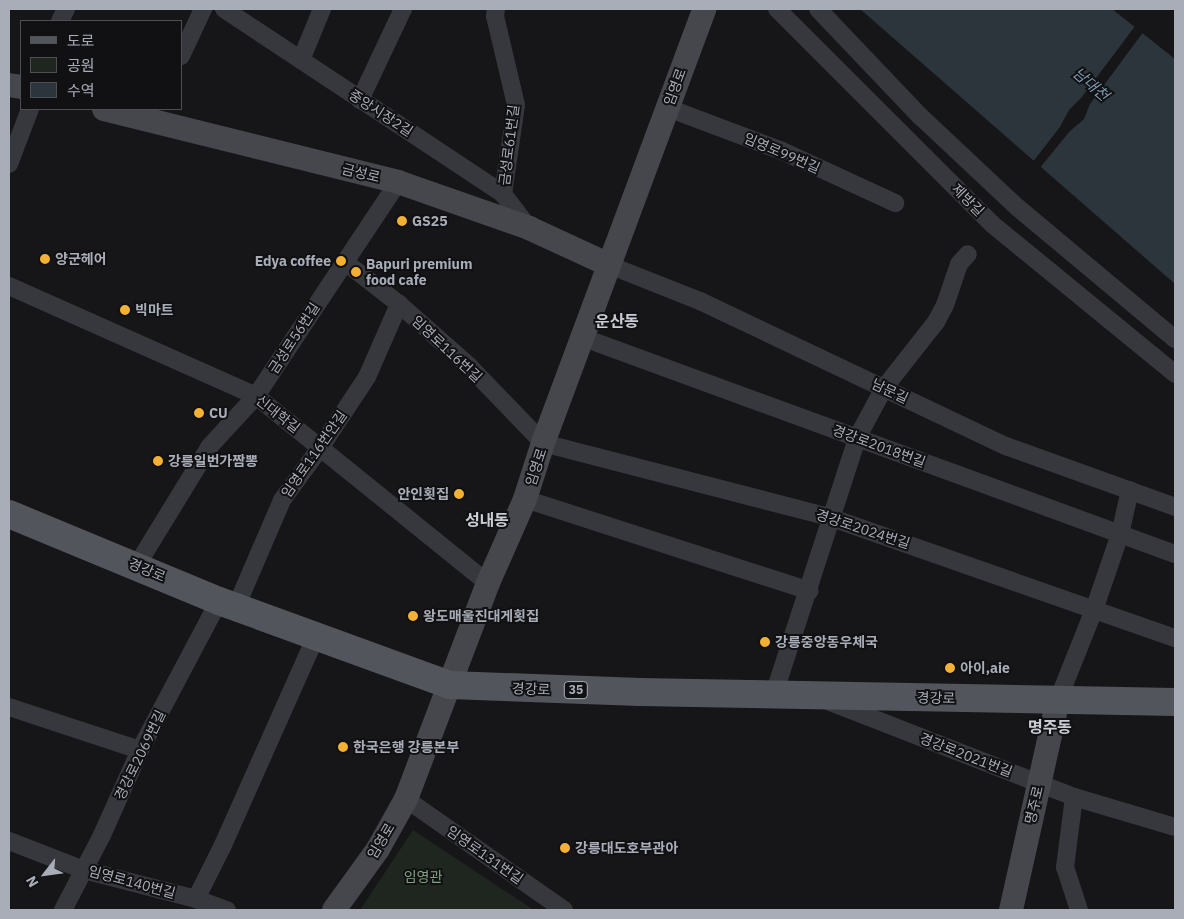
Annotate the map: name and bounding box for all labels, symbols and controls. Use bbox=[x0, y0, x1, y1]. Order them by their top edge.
legend bbox=[20, 20, 182, 110]
text: 도로 bbox=[67, 31, 95, 50]
text: 공원 bbox=[67, 56, 95, 75]
water label: 남대천 bbox=[1069, 64, 1113, 104]
street label: 임영로 bbox=[660, 66, 690, 108]
text: 수역 bbox=[67, 81, 95, 100]
street label: 중앙시장2길 bbox=[346, 86, 416, 140]
street label: 금성로61번길 bbox=[496, 104, 522, 186]
street label: 임영로99번길 bbox=[741, 129, 823, 177]
street label: 금성로 bbox=[340, 160, 382, 186]
street label: 제방길 bbox=[948, 180, 988, 220]
place label: GS25 bbox=[412, 213, 448, 229]
marker: GS25 bbox=[396, 215, 408, 227]
place label: 양군헤어 bbox=[55, 251, 107, 267]
marker: 양군헤어 bbox=[39, 253, 51, 265]
place label: Edya coffee bbox=[255, 253, 331, 269]
marker: Edya coffee bbox=[335, 255, 347, 267]
place label: Bapuri premium food cafe bbox=[366, 256, 472, 288]
marker: Bapuri premium food cafe bbox=[350, 266, 362, 278]
street label: 금성로56번길 bbox=[265, 299, 323, 377]
place label: 빅마트 bbox=[135, 302, 174, 318]
marker: 빅마트 bbox=[119, 304, 131, 316]
district label: 운산동 bbox=[595, 311, 639, 331]
street label: 임영로116번길 bbox=[409, 312, 485, 386]
street label: 남문길 bbox=[869, 375, 911, 407]
street label: 신대학길 bbox=[253, 392, 303, 436]
place label: CU bbox=[209, 405, 228, 421]
marker: CU bbox=[193, 407, 205, 419]
street label: 임영로116번안길 bbox=[278, 407, 350, 501]
street label: 경강로2018번길 bbox=[830, 421, 928, 471]
street label: 임영로 bbox=[522, 446, 550, 488]
place label: 강릉일번가짬뽕 bbox=[168, 453, 258, 469]
marker: 강릉일번가짬뽕 bbox=[152, 455, 164, 467]
place label: 안인횟집 bbox=[397, 486, 449, 502]
marker: 안인횟집 bbox=[453, 488, 465, 500]
street label: 경강로2024번길 bbox=[814, 506, 912, 552]
district label: 성내동 bbox=[465, 510, 509, 530]
street label: 경강로 bbox=[126, 555, 168, 585]
place label: 왕도매울진대게횟집 bbox=[423, 608, 539, 624]
marker: 왕도매울진대게횟집 bbox=[407, 610, 419, 622]
place label: 강릉중앙동우체국 bbox=[775, 634, 878, 650]
marker: 강릉중앙동우체국 bbox=[759, 636, 771, 648]
place label: 아이,aie bbox=[960, 660, 1010, 676]
marker: 아이,aie bbox=[944, 662, 956, 674]
street label: 경강로 bbox=[511, 680, 551, 698]
road number: 35 bbox=[564, 680, 588, 700]
street label: 경강로 bbox=[917, 689, 955, 707]
street label: 경강로2069번길 bbox=[111, 707, 169, 803]
district label: 명주동 bbox=[1028, 717, 1072, 737]
street label: 경강로2021번길 bbox=[917, 730, 1015, 780]
place label: 한국은행 강릉본부 bbox=[353, 739, 459, 755]
marker: 한국은행 강릉본부 bbox=[337, 741, 349, 753]
street label: 명주로 bbox=[1021, 784, 1047, 826]
street label: 임영로 bbox=[364, 820, 398, 862]
street label: 임영로131번길 bbox=[443, 822, 527, 888]
place label: 강릉대도호부관아 bbox=[575, 840, 678, 856]
marker: 강릉대도호부관아 bbox=[559, 842, 571, 854]
north arrow bbox=[20, 849, 70, 899]
street label: 임영로140번길 bbox=[87, 862, 177, 902]
park label: 임영관 bbox=[404, 869, 442, 885]
text: N bbox=[22, 873, 42, 890]

